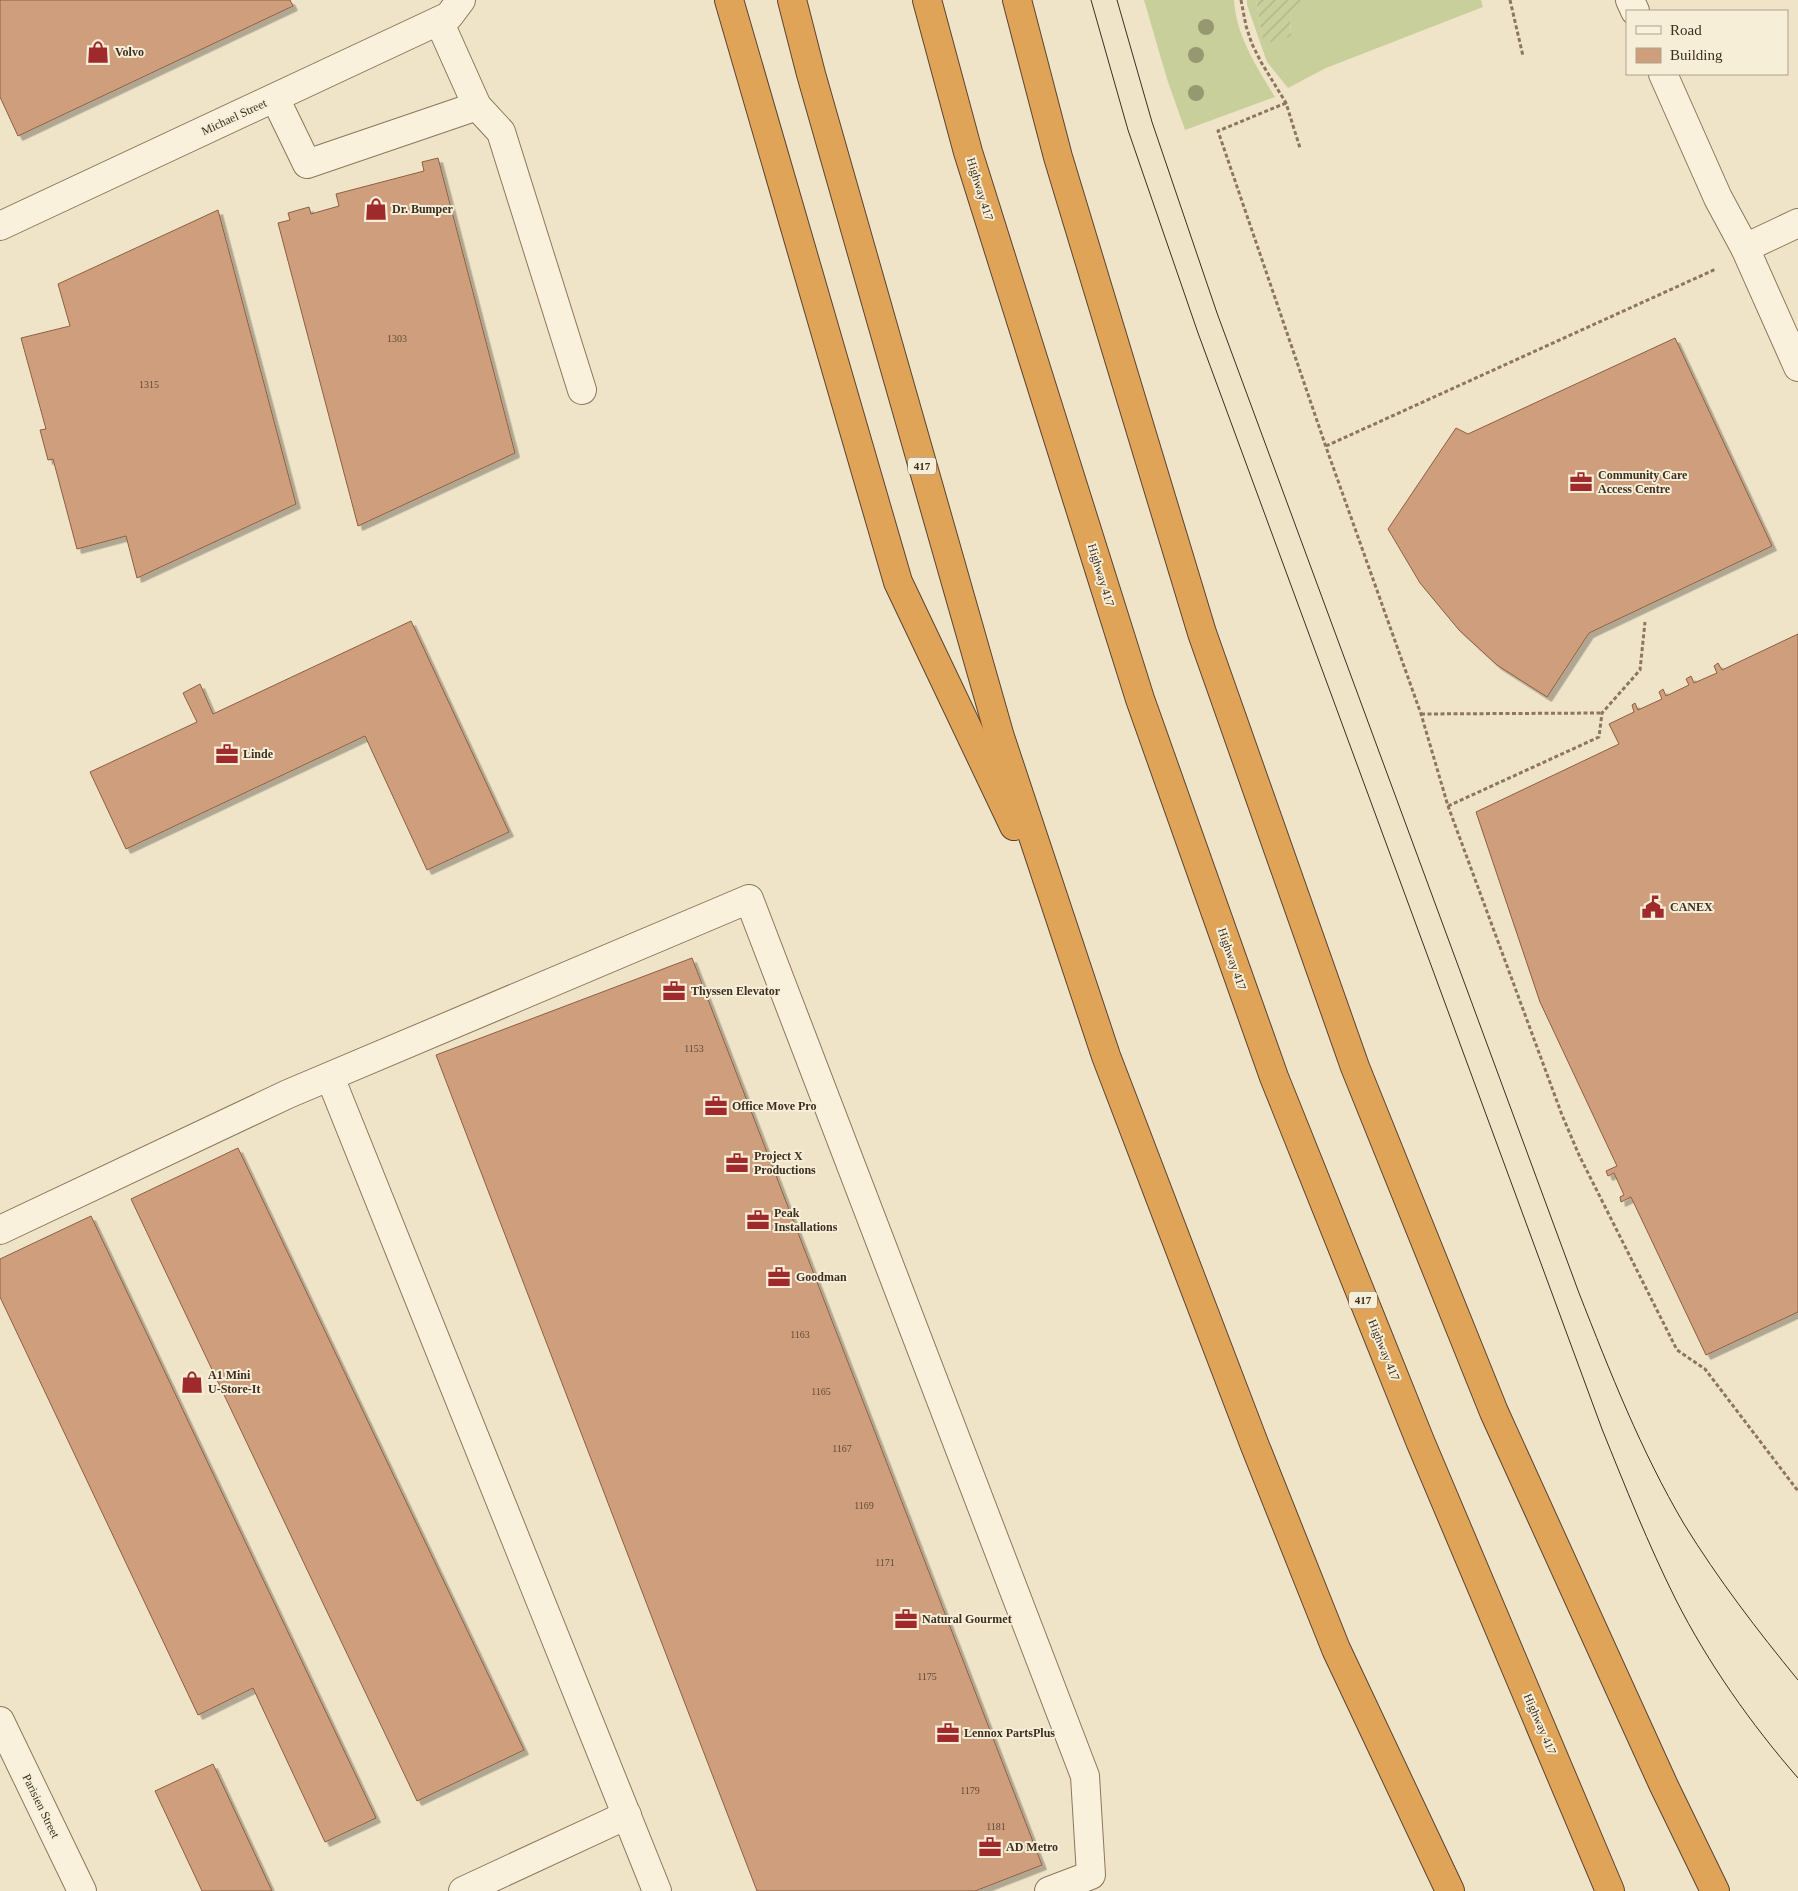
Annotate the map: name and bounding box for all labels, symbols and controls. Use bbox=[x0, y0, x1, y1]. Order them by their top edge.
legend bbox=[1626, 10, 1788, 75]
text: Road bbox=[1670, 22, 1702, 38]
shop icon: Volvo bbox=[85, 39, 111, 65]
place label: Volvo bbox=[115, 45, 144, 59]
text: Building bbox=[1670, 47, 1723, 63]
street label: Michael Street bbox=[199, 96, 269, 138]
street label: Highway 417 bbox=[964, 156, 996, 222]
shop icon: Dr. Bumper bbox=[363, 196, 389, 222]
place label: Dr. Bumper bbox=[392, 202, 454, 216]
house number: 1303 bbox=[387, 333, 407, 344]
house number: 1315 bbox=[139, 379, 159, 390]
road number: 417 bbox=[908, 458, 936, 474]
place label: Community Care Access Centre bbox=[1598, 468, 1688, 496]
office icon: Community Care Access Centre bbox=[1568, 469, 1594, 495]
street label: Highway 417 bbox=[1085, 542, 1117, 608]
office icon: Linde bbox=[214, 741, 240, 767]
place label: Linde bbox=[243, 747, 274, 761]
public building icon: CANEX bbox=[1640, 894, 1666, 920]
place label: CANEX bbox=[1670, 900, 1713, 914]
street label: Highway 417 bbox=[1215, 926, 1249, 992]
office icon: Thyssen Elevator bbox=[661, 978, 687, 1004]
place label: Thyssen Elevator bbox=[691, 984, 781, 998]
house number: 1153 bbox=[684, 1043, 704, 1054]
office icon: Office Move Pro bbox=[703, 1093, 729, 1119]
place label: Office Move Pro bbox=[732, 1099, 816, 1113]
place label: Project X Productions bbox=[754, 1149, 816, 1177]
office icon: Project X Productions bbox=[724, 1150, 750, 1176]
place label: Peak Installations bbox=[774, 1206, 838, 1234]
office icon: Peak Installations bbox=[745, 1207, 771, 1233]
office icon: Goodman bbox=[766, 1264, 792, 1290]
place label: Goodman bbox=[796, 1270, 847, 1284]
road number: 417 bbox=[1349, 1292, 1377, 1308]
street label: Highway 417 bbox=[1365, 1317, 1403, 1383]
house number: 1163 bbox=[790, 1329, 810, 1340]
place label: A1 Mini U-Store-It bbox=[208, 1368, 260, 1396]
shop icon: A1 Mini U-Store-It bbox=[179, 1369, 205, 1395]
house number: 1165 bbox=[811, 1386, 831, 1397]
house number: 1167 bbox=[832, 1443, 852, 1454]
house number: 1169 bbox=[854, 1500, 874, 1511]
house number: 1171 bbox=[875, 1557, 895, 1568]
office icon: Natural Gourmet bbox=[893, 1606, 919, 1632]
place label: Natural Gourmet bbox=[922, 1612, 1012, 1626]
house number: 1175 bbox=[917, 1671, 937, 1682]
street label: Highway 417 bbox=[1521, 1691, 1559, 1757]
office icon: Lennox PartsPlus bbox=[935, 1720, 961, 1746]
place label: Lennox PartsPlus bbox=[964, 1726, 1055, 1740]
street label: Parisien Street bbox=[19, 1772, 63, 1841]
house number: 1179 bbox=[960, 1785, 980, 1796]
house number: 1181 bbox=[986, 1821, 1006, 1832]
office icon: AD Metro bbox=[977, 1834, 1003, 1860]
place label: AD Metro bbox=[1006, 1840, 1058, 1854]

